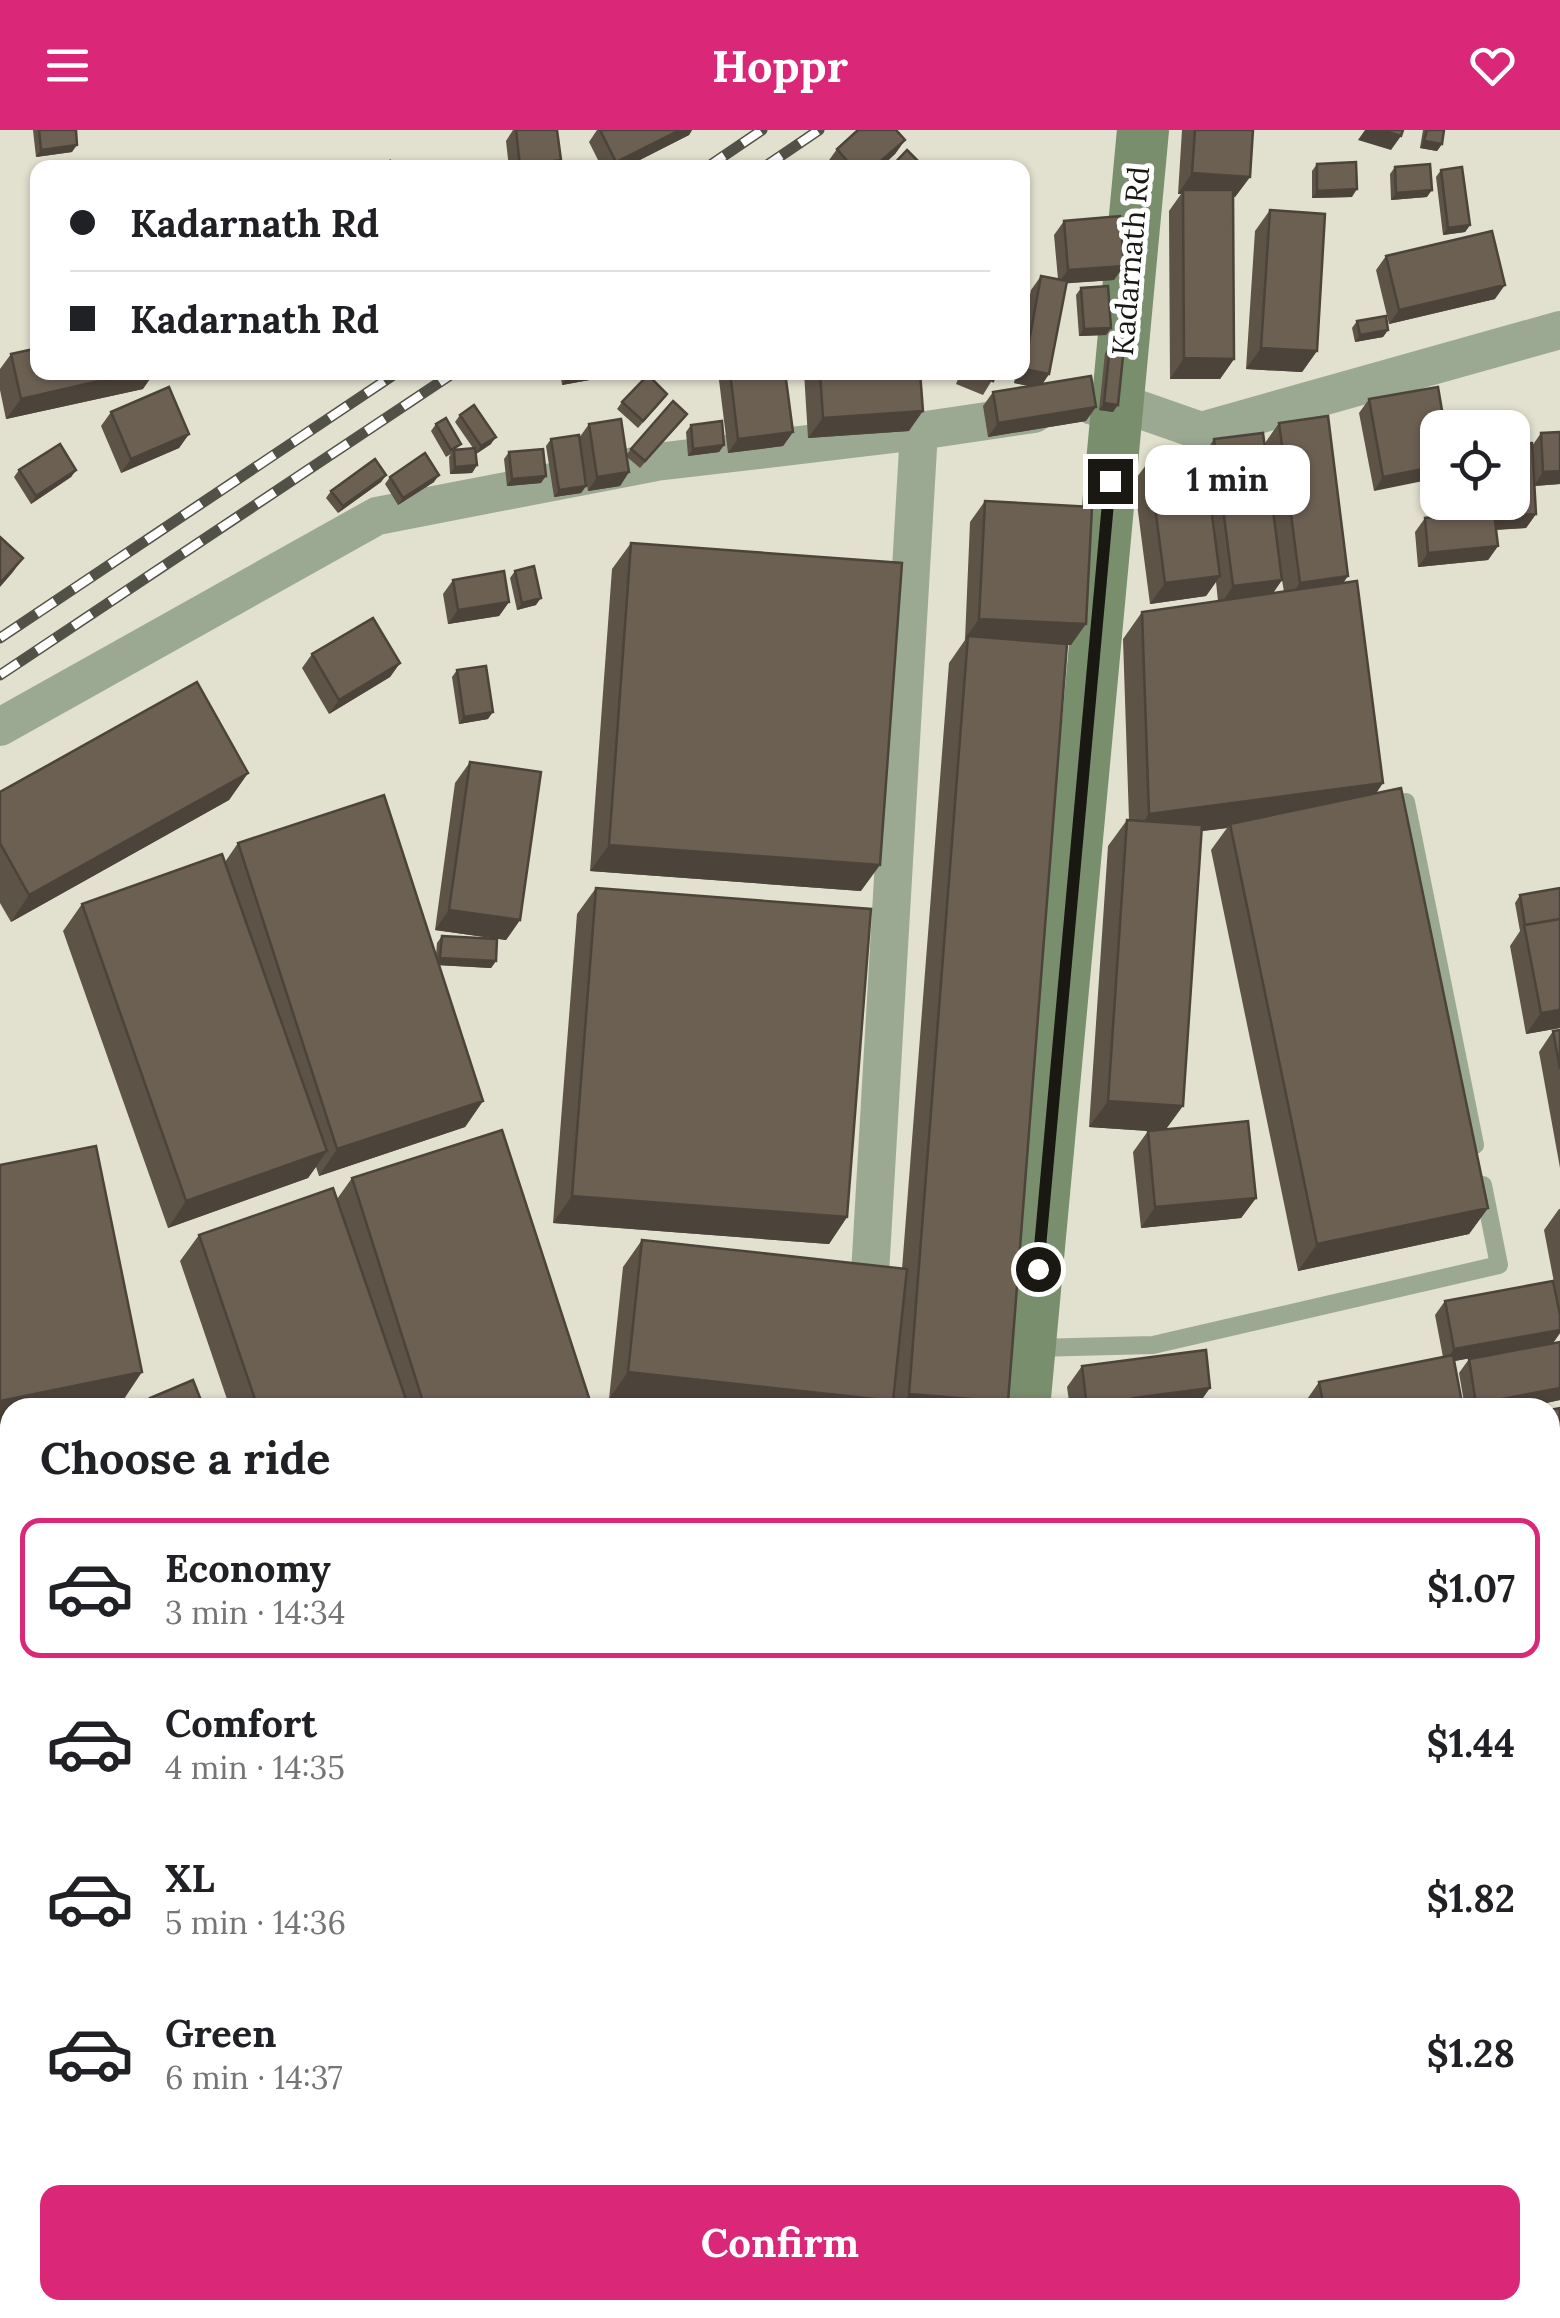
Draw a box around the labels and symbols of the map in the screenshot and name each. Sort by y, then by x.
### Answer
street label: Kadarnath Rd [1103,165,1157,357]
callout: 1 min [1145,446,1310,516]
route end [1088,459,1133,504]
route start [1016,1247,1061,1292]

